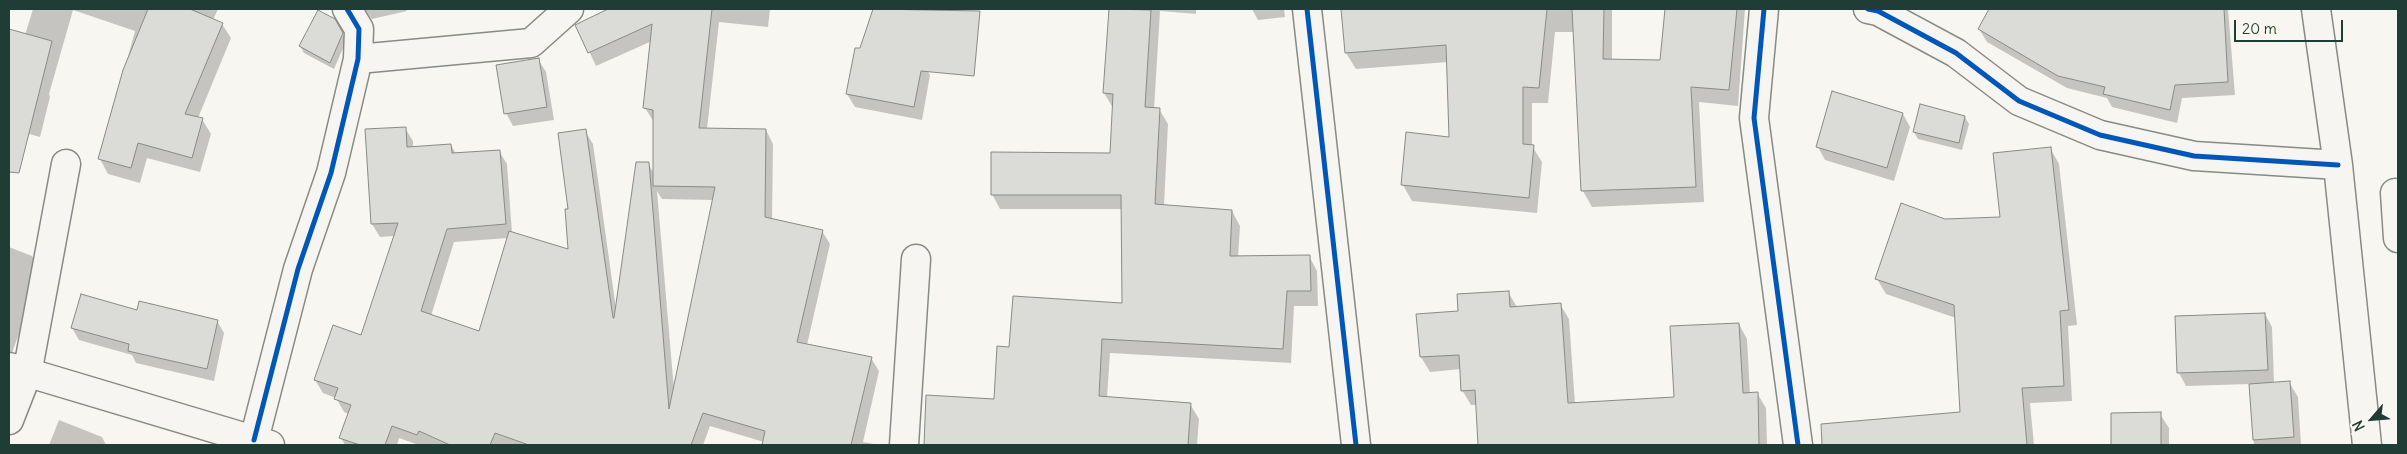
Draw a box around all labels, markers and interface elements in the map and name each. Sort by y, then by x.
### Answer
scale bar [2237,10,2346,42]
text: 20 m [2242,19,2277,38]
north arrow [2347,394,2397,444]
text: N [2348,417,2369,434]

